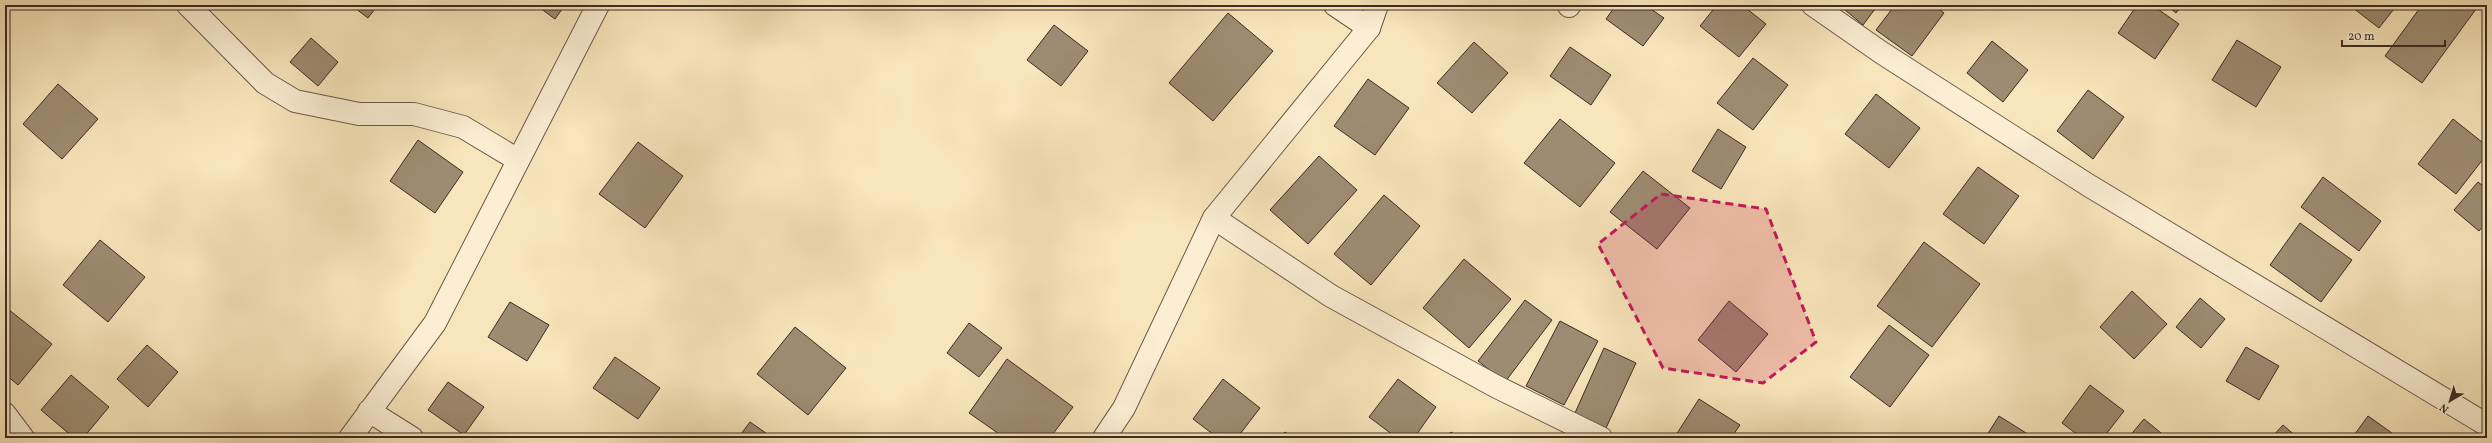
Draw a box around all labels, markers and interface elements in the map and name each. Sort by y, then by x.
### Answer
scale bar [2342,22,2445,48]
text: 20 m [2348,29,2375,45]
north arrow [2430,381,2470,421]
text: N [2437,399,2453,416]

